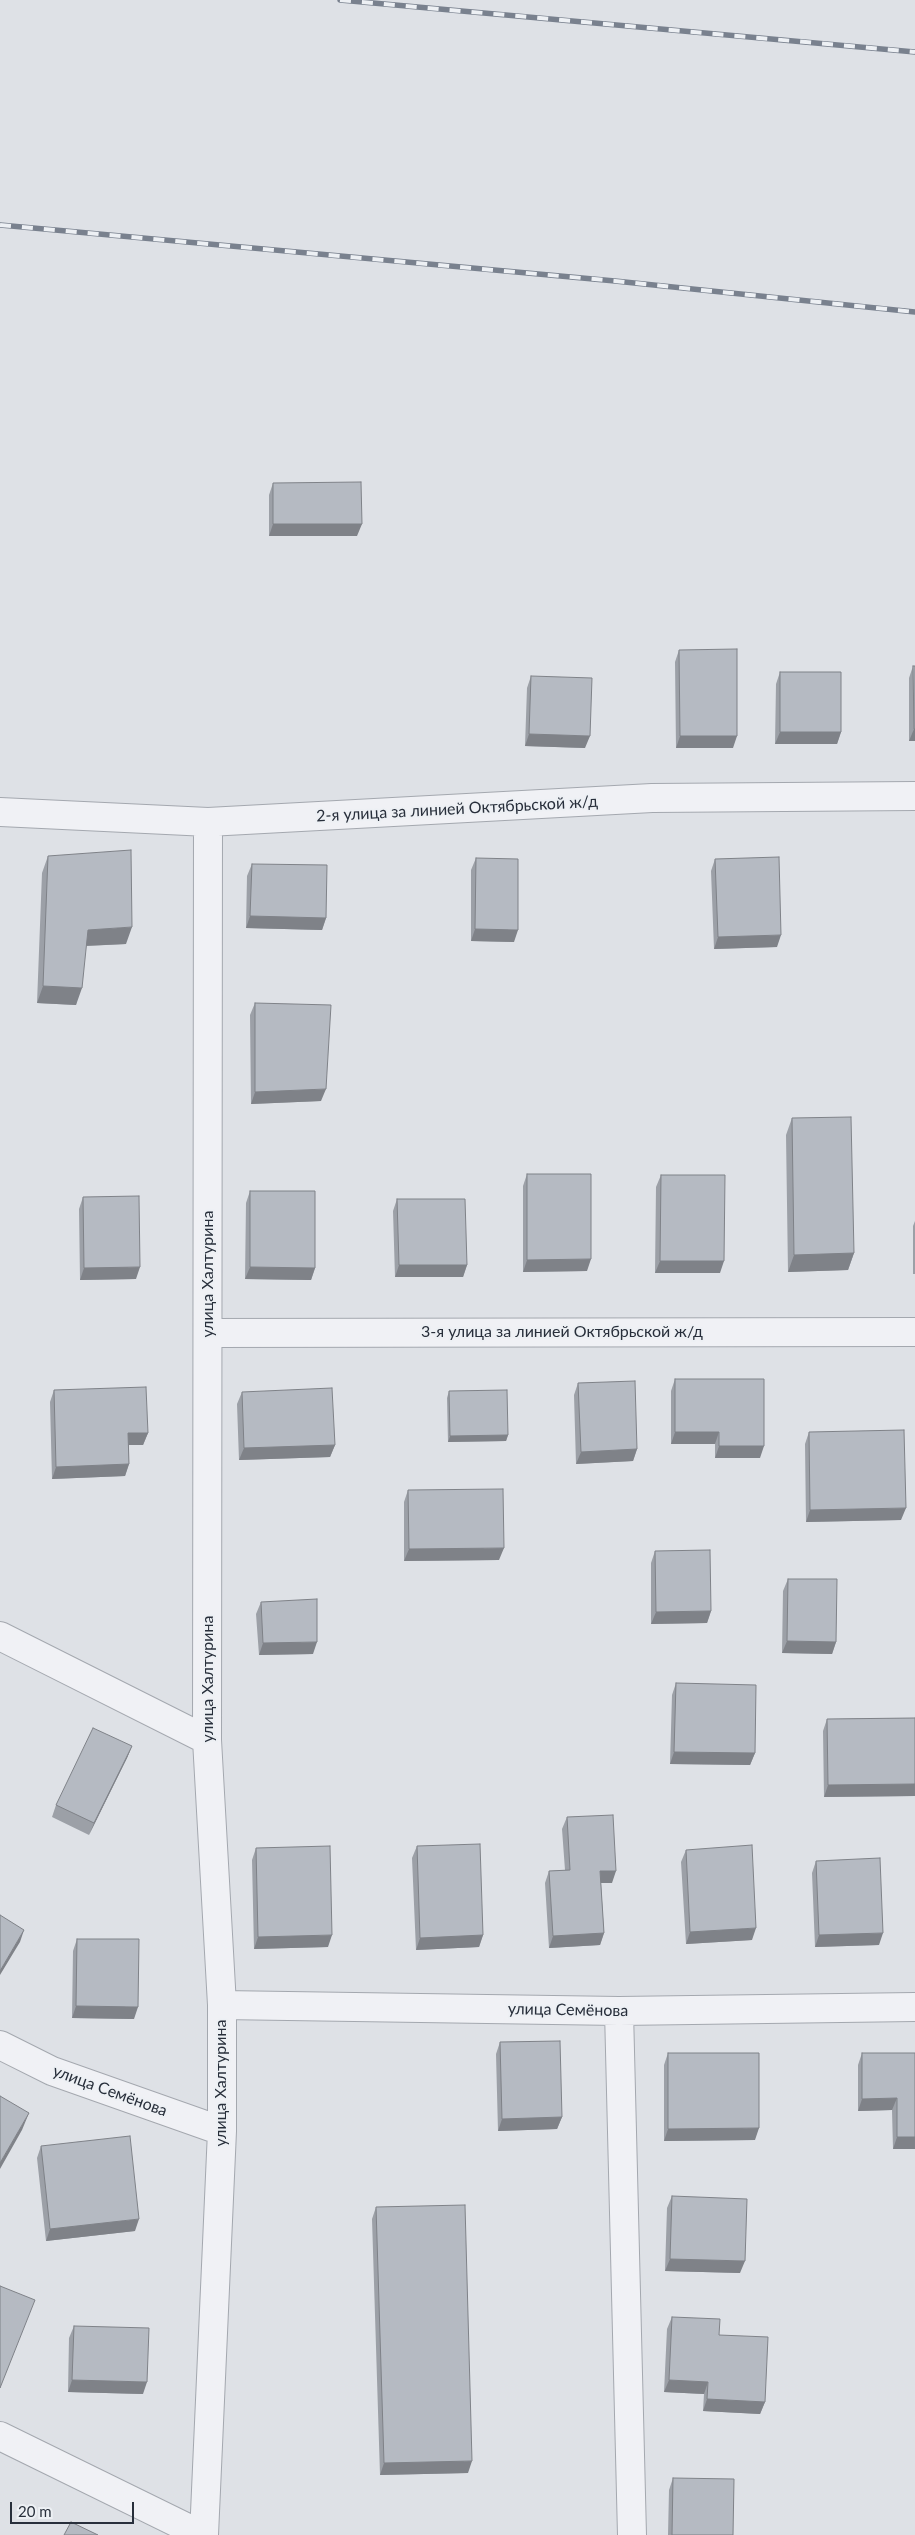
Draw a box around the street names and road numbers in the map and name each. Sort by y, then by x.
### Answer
street label: 2-я улица за линией Октябрьской ж/д [316,792,598,826]
street label: улица Халтурина [198,1211,218,1337]
street label: 3-я улица за линией Октябрьской ж/д [421,1322,703,1342]
street label: улица Халтурина [198,1616,218,1742]
street label: улица Семёнова [508,1999,628,2021]
street label: улица Халтурина [211,2020,231,2146]
street label: улица Семёнова [50,2061,170,2121]

